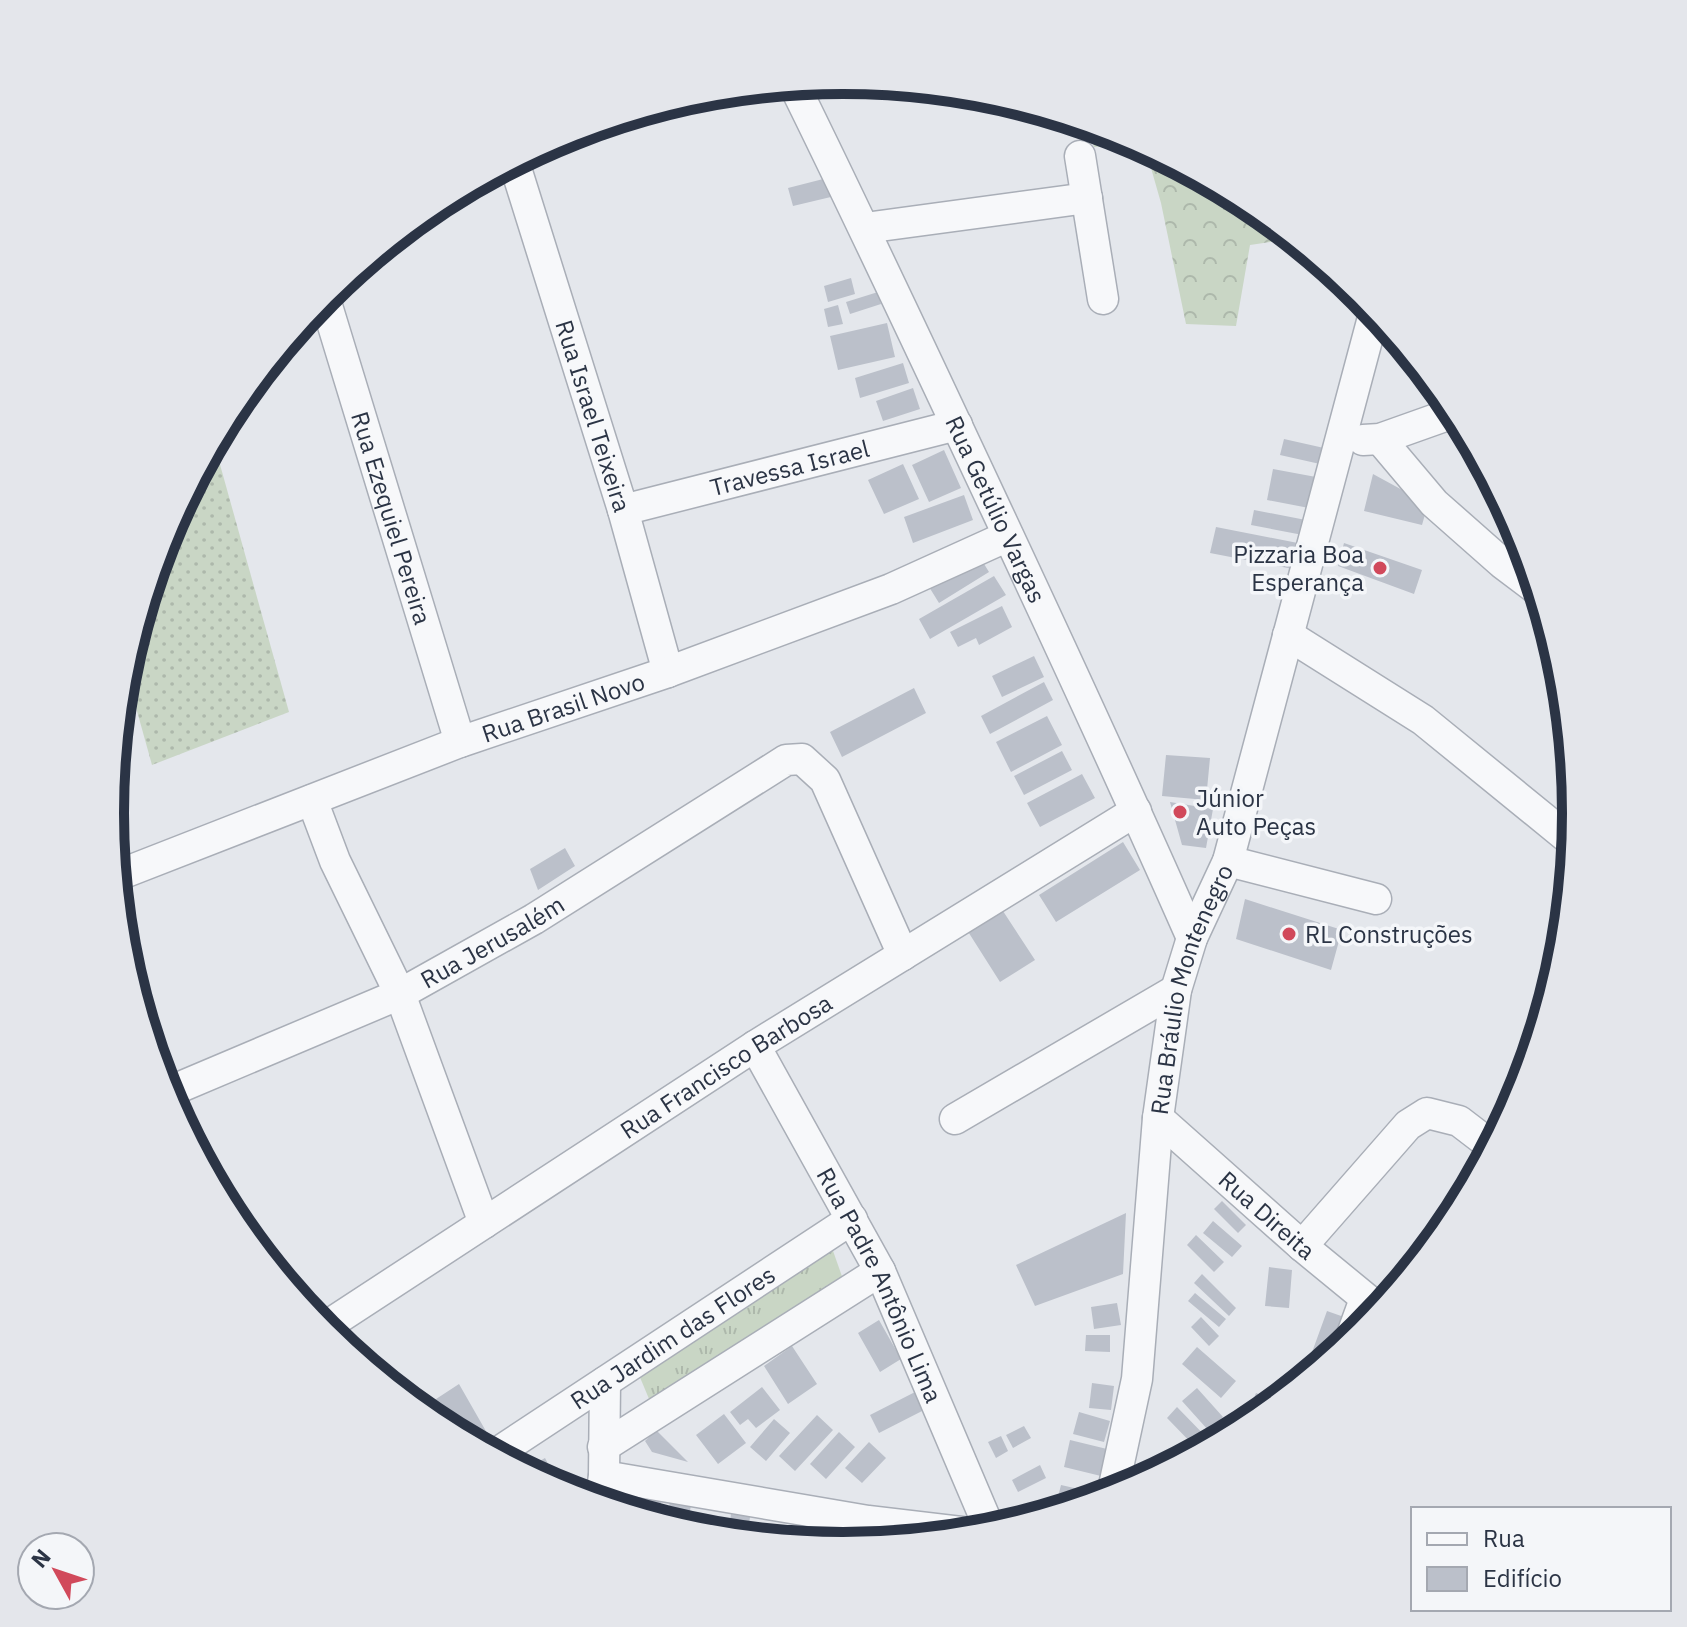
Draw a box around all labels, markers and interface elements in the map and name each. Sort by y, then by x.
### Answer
street label: Rua Israel Teixeira [548,316,639,516]
street label: Rua Ezequiel Pereira [344,407,439,629]
street label: Rua Getúlio Vargas [938,411,1054,608]
street label: Travessa Israel [707,432,873,503]
place label: Pizzaria Boa Esperança [1233,538,1364,598]
marker: Pizzaria Boa Esperança [1371,559,1389,577]
street label: Rua Brasil Novo [477,665,649,750]
place label: Júnior Auto Peças [1196,782,1316,842]
marker: Júnior Auto Peças [1171,803,1189,821]
street label: Rua Bráulio Montenegro [1143,859,1240,1117]
street label: Rua Jerusalém [415,888,570,995]
place label: RL Construções [1305,918,1473,950]
marker: RL Construções [1280,925,1298,943]
street label: Rua Francisco Barbosa [614,986,838,1146]
street label: Rua Padre Antônio Lima [810,1162,950,1408]
street label: Rua Direita [1212,1164,1322,1267]
street label: Rua Jardim das Flores [564,1258,781,1416]
legend [1411,1507,1671,1611]
text: Rua [1483,1522,1525,1554]
north arrow [16,1531,96,1611]
text: N [24,1542,57,1573]
text: Edifício [1483,1562,1562,1594]

